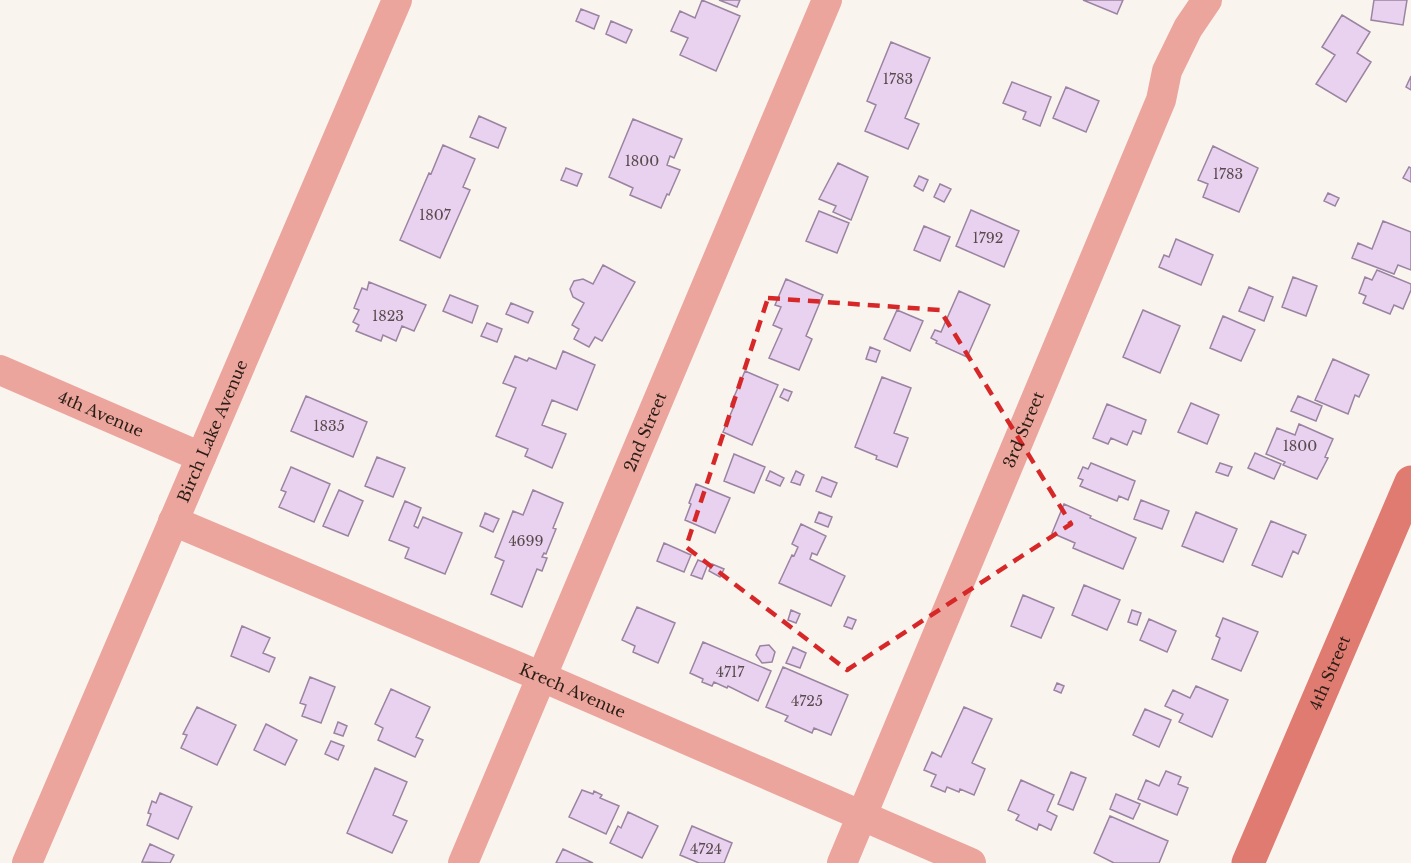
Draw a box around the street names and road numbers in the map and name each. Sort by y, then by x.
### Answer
street label: Birch Lake Avenue [173,357,252,505]
street label: 4th Avenue [55,386,147,441]
street label: 3rd Street [998,388,1048,471]
street label: 2nd Street [619,389,671,475]
street label: 4th Street [1305,632,1354,713]
street label: Krech Avenue [517,659,629,722]

